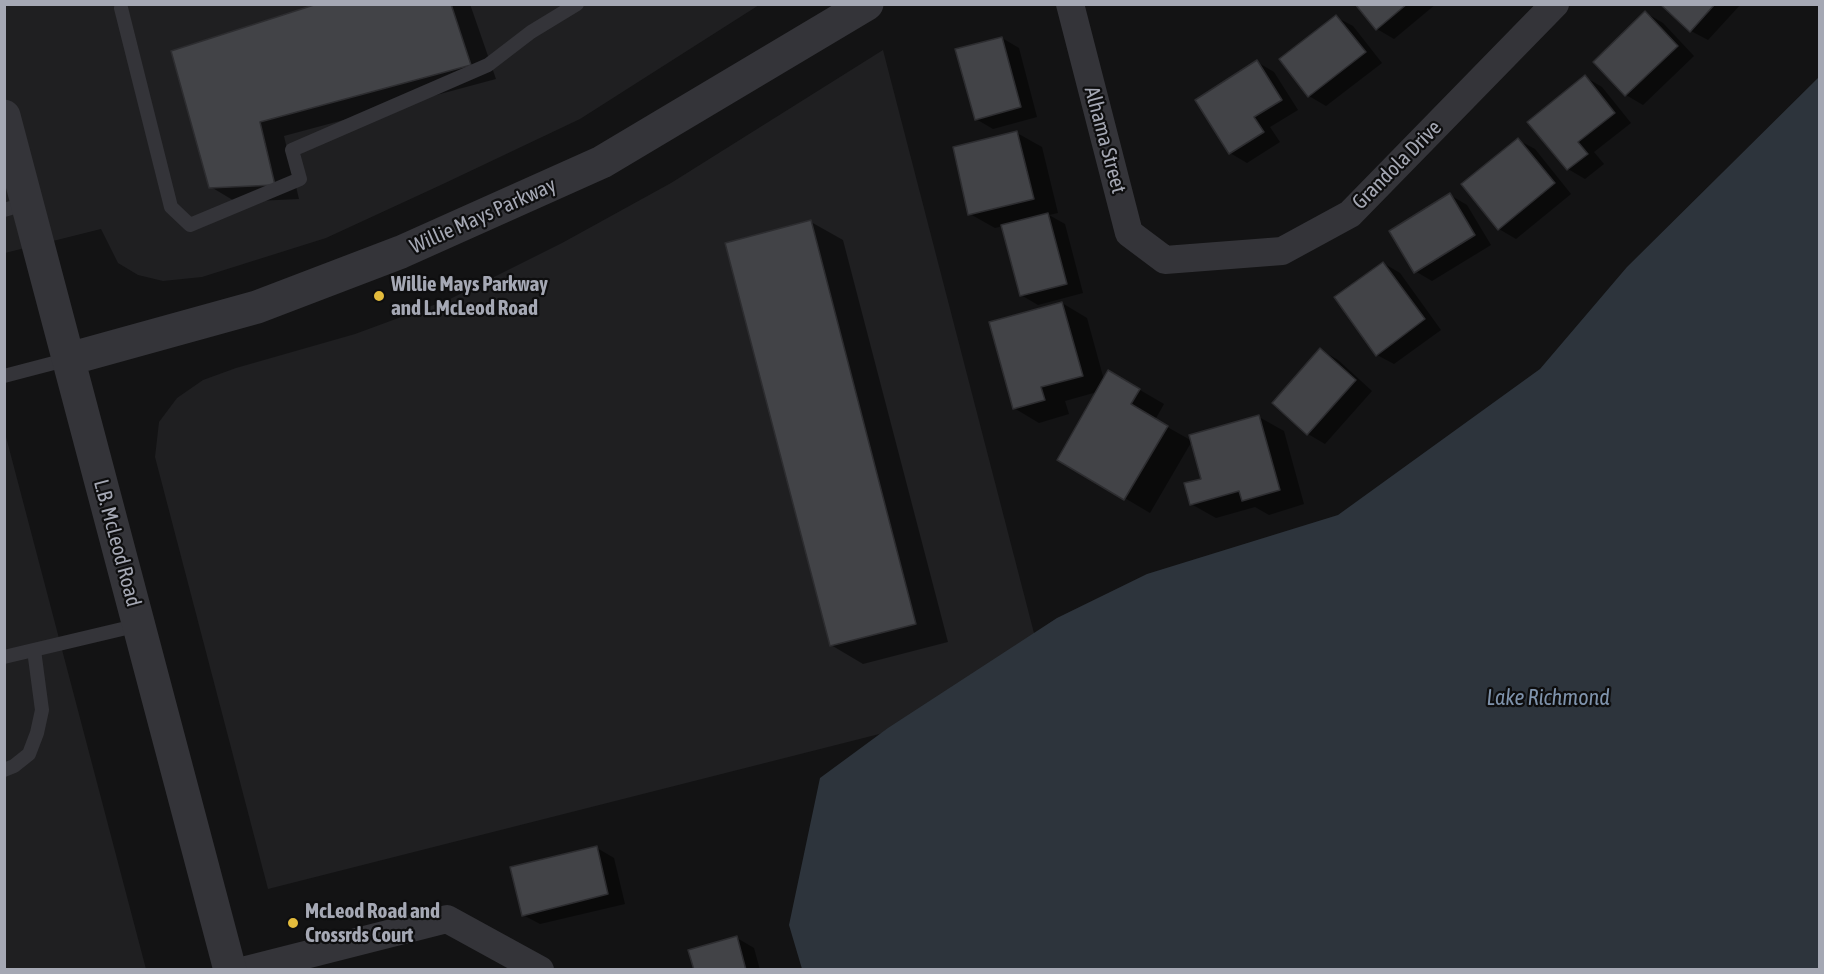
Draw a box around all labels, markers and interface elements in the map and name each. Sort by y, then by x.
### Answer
street label: Alhama Street [1079,84,1131,196]
street label: Grandola Drive [1347,115,1447,215]
street label: Willie Mays Parkway [406,173,560,259]
place label: Willie Mays Parkway and L.McLeod Road [391,271,548,321]
marker: Willie Mays Parkway and L.McLeod Road [372,289,386,303]
street label: L.B. McLeod Road [88,477,146,609]
water label: Lake Richmond [1486,685,1610,711]
place label: McLeod Road and Crossrds Court [305,898,440,948]
marker: McLeod Road and Crossrds Court [286,916,300,930]

